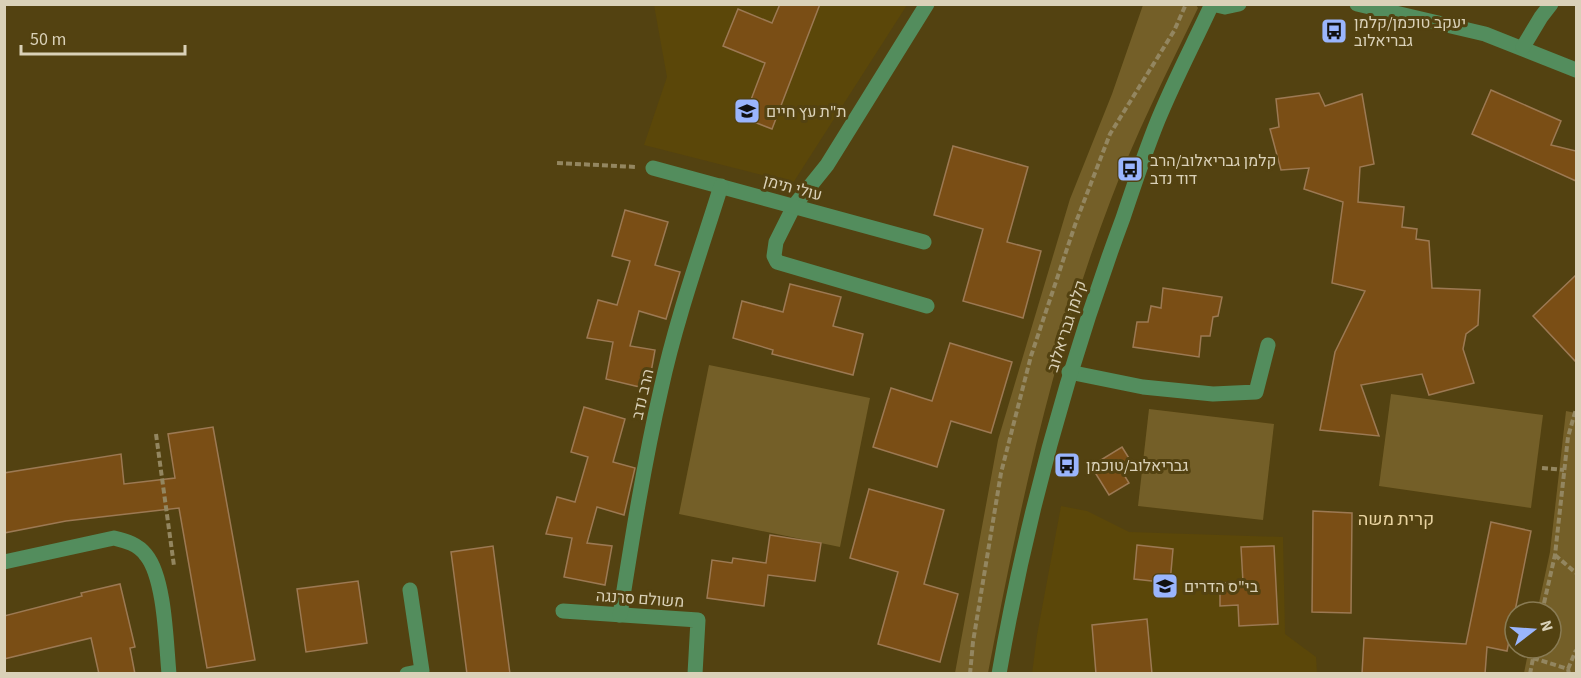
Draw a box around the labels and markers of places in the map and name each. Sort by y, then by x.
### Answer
place label: יעקב טוכמן/קלמן גבריאלוב [1354,12,1466,52]
bus stop icon: יעקב טוכמן/קלמן גבריאלוב [1319,16,1349,46]
school or university icon: ת"ת עץ חיים [732,96,762,126]
place label: ת"ת עץ חיים [766,101,847,123]
place label: קלמן גבריאלוב/הרב דוד נדב [1150,150,1276,190]
bus stop icon: קלמן גבריאלוב/הרב דוד נדב [1115,154,1145,184]
bus stop icon: גבריאלוב/טוכמן [1052,450,1082,480]
place label: גבריאלוב/טוכמן [1086,455,1188,477]
school or university icon: בי"ס הדרים [1150,571,1180,601]
place label: בי"ס הדרים [1184,576,1259,598]

